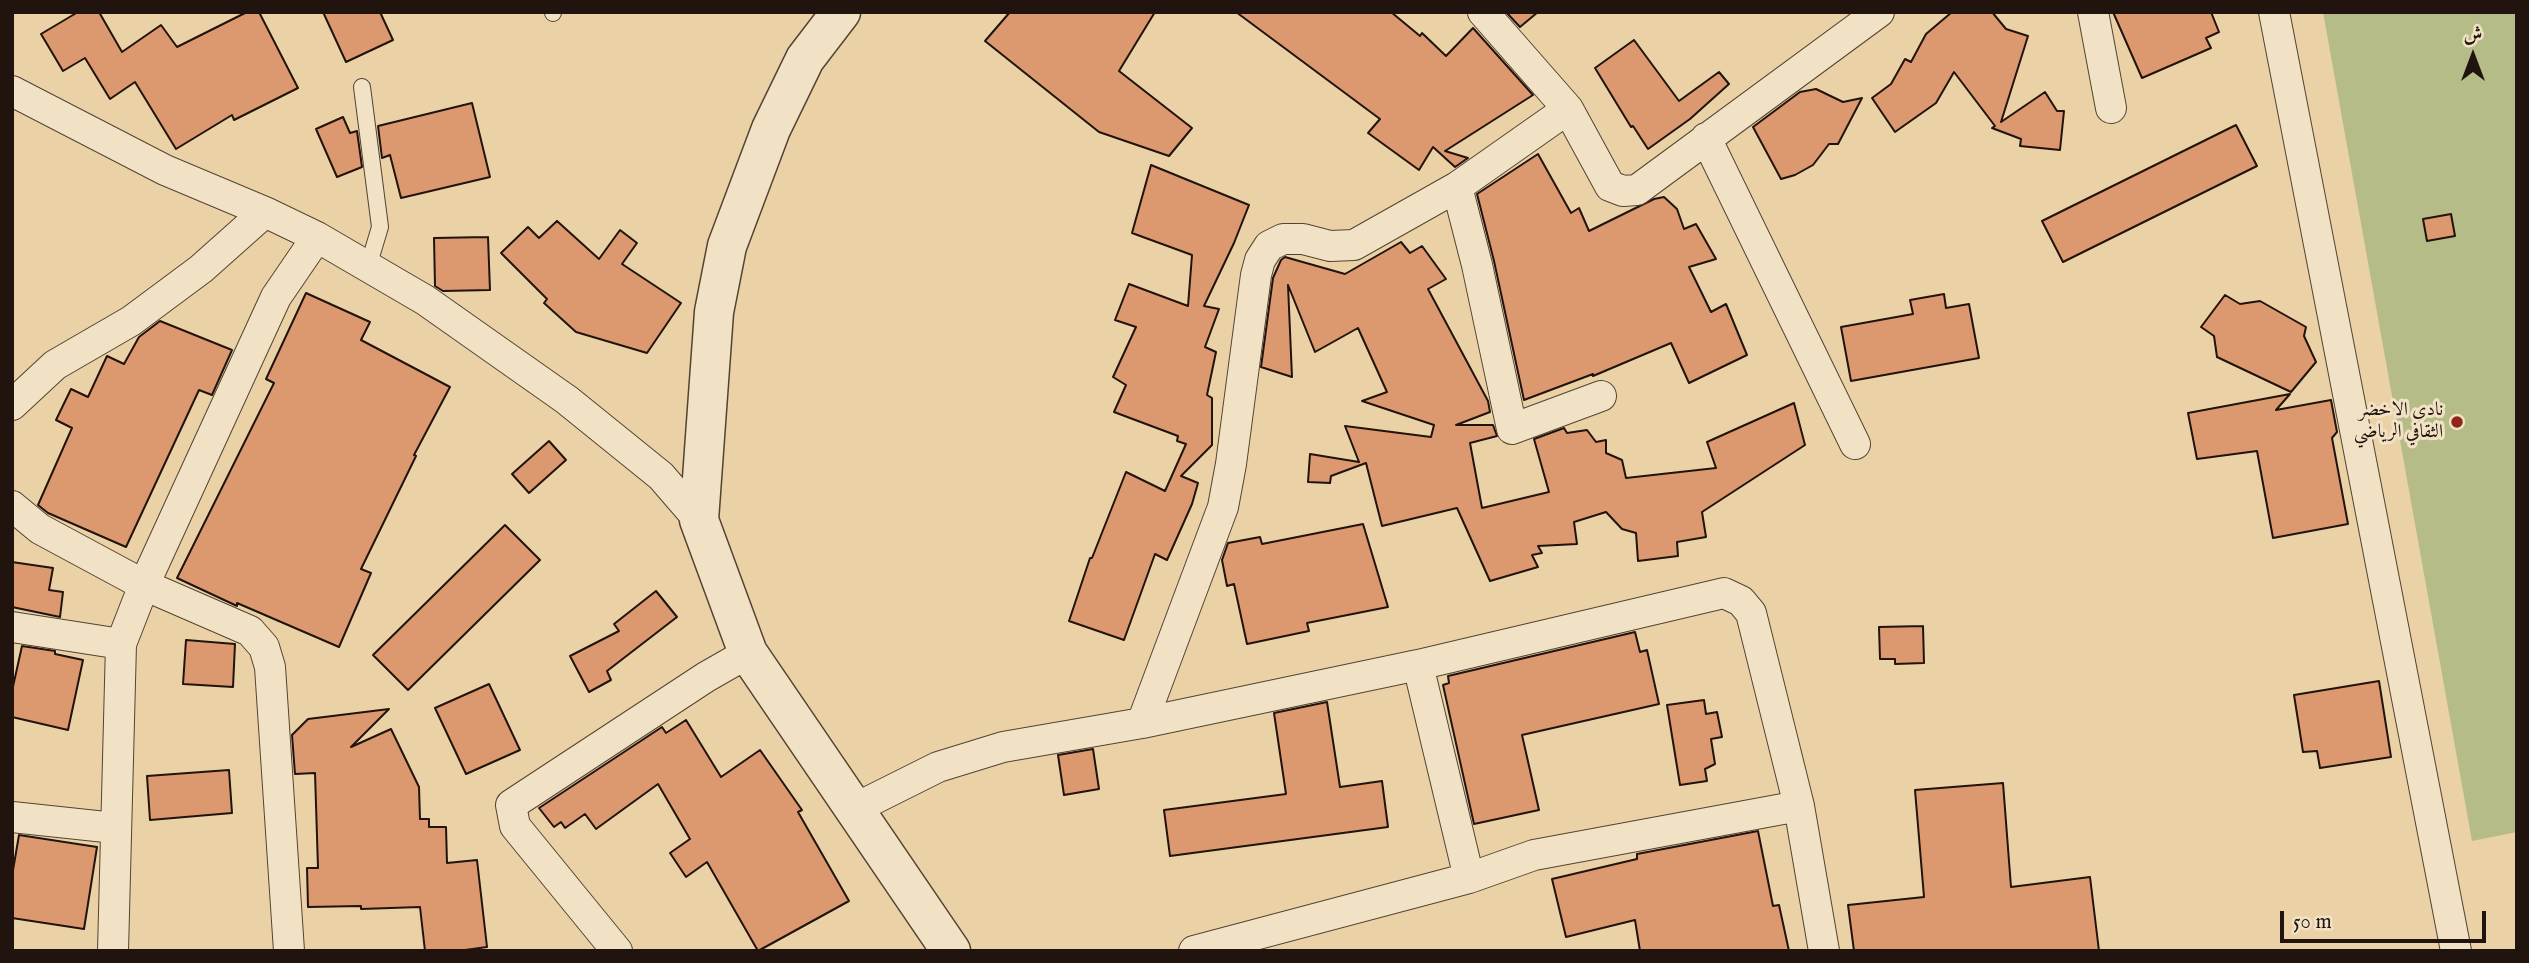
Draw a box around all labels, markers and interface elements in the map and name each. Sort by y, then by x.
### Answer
north arrow [2438,21,2508,91]
text: ش [2464,23,2482,47]
place label: نادي الاخضر الثقافي الرياضي [2354,400,2443,444]
marker: نادي الاخضر الثقافي الرياضي [2449,414,2465,430]
scale bar [2284,897,2490,941]
text: 50 m [2293,909,2332,936]

